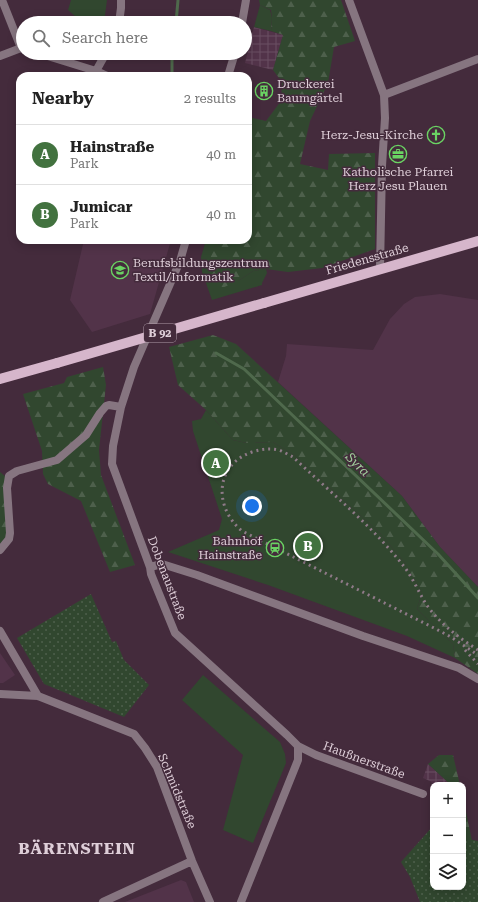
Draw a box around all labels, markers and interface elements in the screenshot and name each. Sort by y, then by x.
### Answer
search box [16,16,252,60]
icon: search [30,27,52,49]
text: Search here [62,29,148,47]
place label: Druckerei Baumgärtel [277,77,343,105]
building icon: Druckerei Baumgärtel [254,81,274,101]
text: Nearby [32,88,94,108]
text: 2 results [184,91,236,106]
church icon: Herz-Jesu-Kirche [426,125,446,145]
place label: Herz-Jesu-Kirche [321,128,423,142]
text: Hainstraße [70,138,154,156]
office icon: Katholische Pfarrei Herz Jesu Plauen [388,144,408,164]
text: A [40,147,50,162]
text: 40 m [206,147,236,162]
text: Park [70,156,99,171]
place label: Katholische Pfarrei Herz Jesu Plauen [343,165,454,193]
text: Jumicar [70,198,133,216]
text: B [40,207,50,222]
text: 40 m [206,207,236,222]
text: Park [70,216,99,231]
street label: Friedensstraße [324,240,411,278]
place label: Berufsbildungszentrum Textil/Informatik [133,256,269,284]
school or university icon: Berufsbildungszentrum Textil/Informatik [110,260,130,280]
road number: B 92 [144,324,176,342]
pin: A [203,448,229,478]
water label: Syra [342,449,373,479]
your location [242,496,262,516]
pin: B [295,531,321,561]
street label: Dobenaustraße [145,534,189,622]
place label: Bahnhof Hainstraße [198,534,262,562]
station icon: Bahnhof Hainstraße [265,538,285,558]
street label: Haußnerstraße [321,739,407,781]
street label: Schmidstraße [155,751,199,831]
map controls [430,782,466,890]
button: + [430,782,466,818]
button: − [430,818,466,854]
district label: BÄRENSTEIN [18,839,136,858]
button: layers [430,854,466,890]

